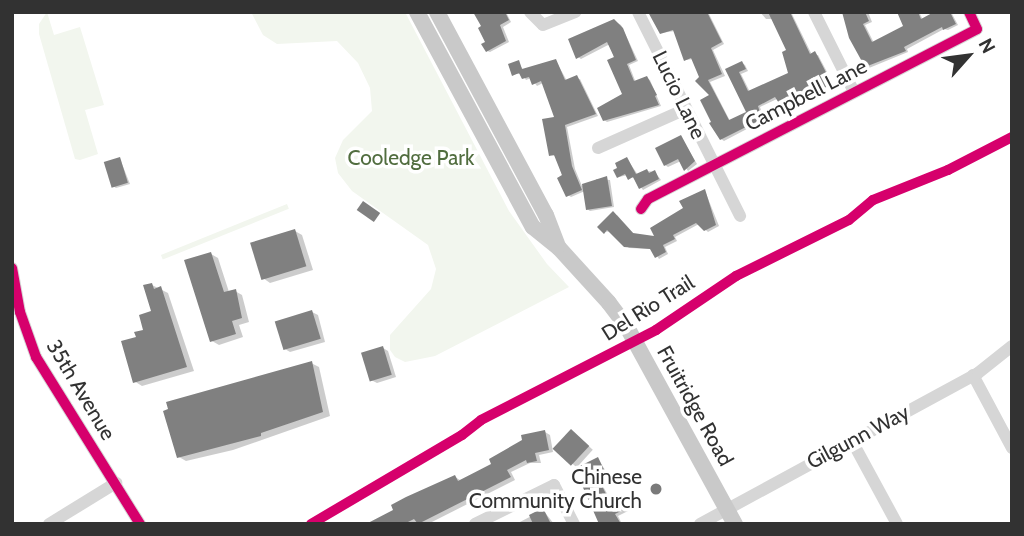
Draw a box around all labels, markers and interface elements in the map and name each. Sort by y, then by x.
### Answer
north arrow [933,21,1003,91]
text: N [974,35,1000,57]
street label: Lucio Lane [647,47,711,143]
street label: Campbell Lane [741,54,871,136]
park label: Cooledge Park [348,145,474,171]
street label: Del Rio Trail [597,270,699,346]
street label: 35th Avenue [41,335,121,445]
street label: Fruitridge Road [652,342,738,470]
street label: Gilgunn Way [802,400,914,474]
place label: Chinese Community Church [469,464,642,514]
marker: Chinese Community Church [648,481,664,497]

